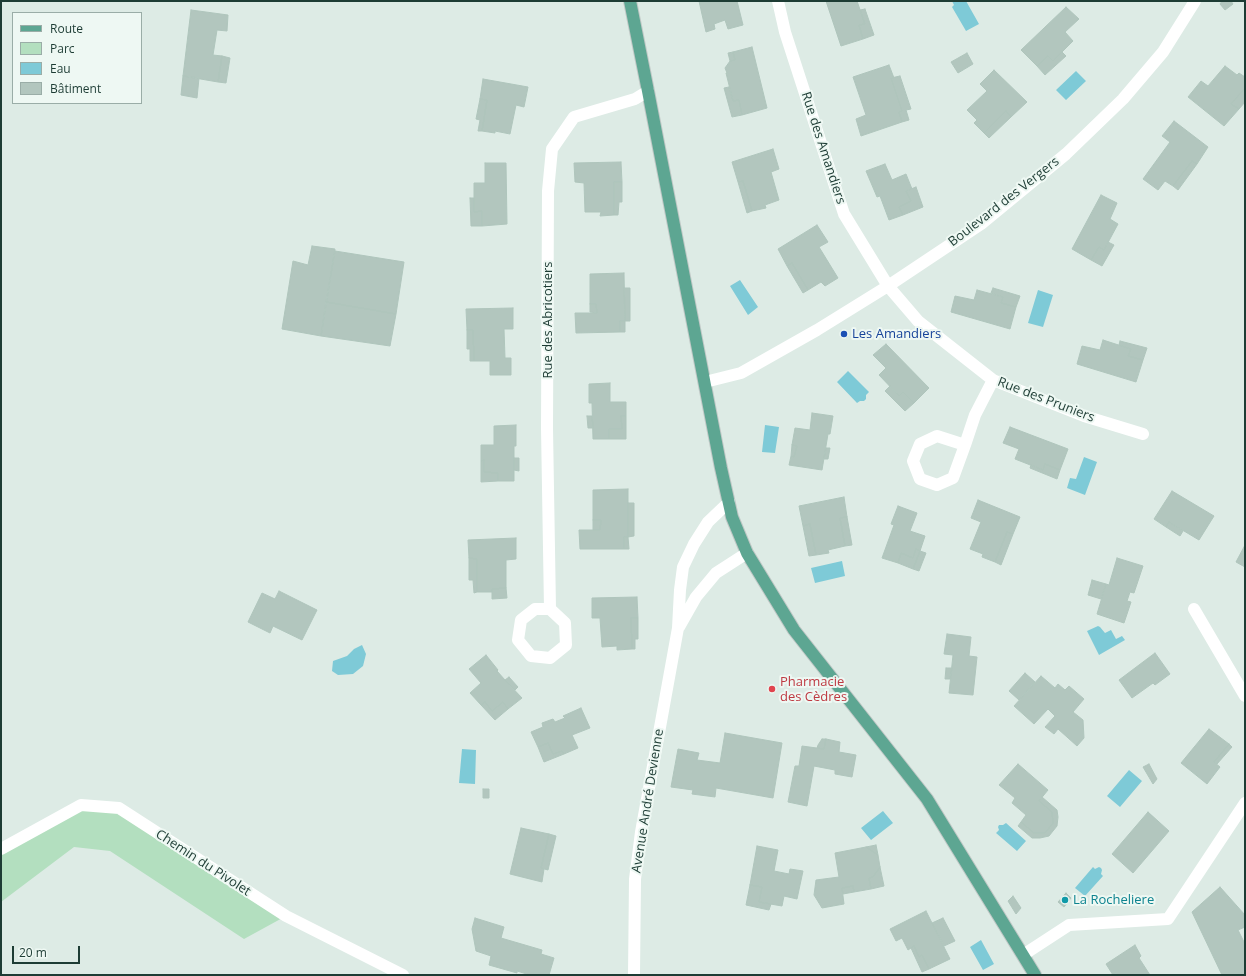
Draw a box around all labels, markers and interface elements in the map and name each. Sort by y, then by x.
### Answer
legend [12,12,142,104]
text: Route [50,20,83,37]
text: Parc [50,40,75,57]
text: Eau [50,60,71,77]
text: Bâtiment [50,80,101,97]
street label: Rue des Amandiers [798,90,848,206]
street label: Boulevard des Vergers [946,154,1062,250]
street label: Rue des Abricotiers [540,261,556,379]
place label: Les Amandiers [852,326,941,342]
marker: Les Amandiers [839,329,849,339]
street label: Rue des Pruniers [995,374,1097,426]
place label: Pharmacie des Cèdres [780,674,847,705]
marker: Pharmacie des Cèdres [767,684,777,694]
street label: Avenue André Devienne [629,728,667,874]
street label: Chemin du Pivolet [153,826,253,900]
place label: La Rocheliere [1073,892,1154,908]
marker: La Rocheliere [1060,895,1070,905]
scale bar [14,938,82,964]
text: 20 m [19,944,47,961]

